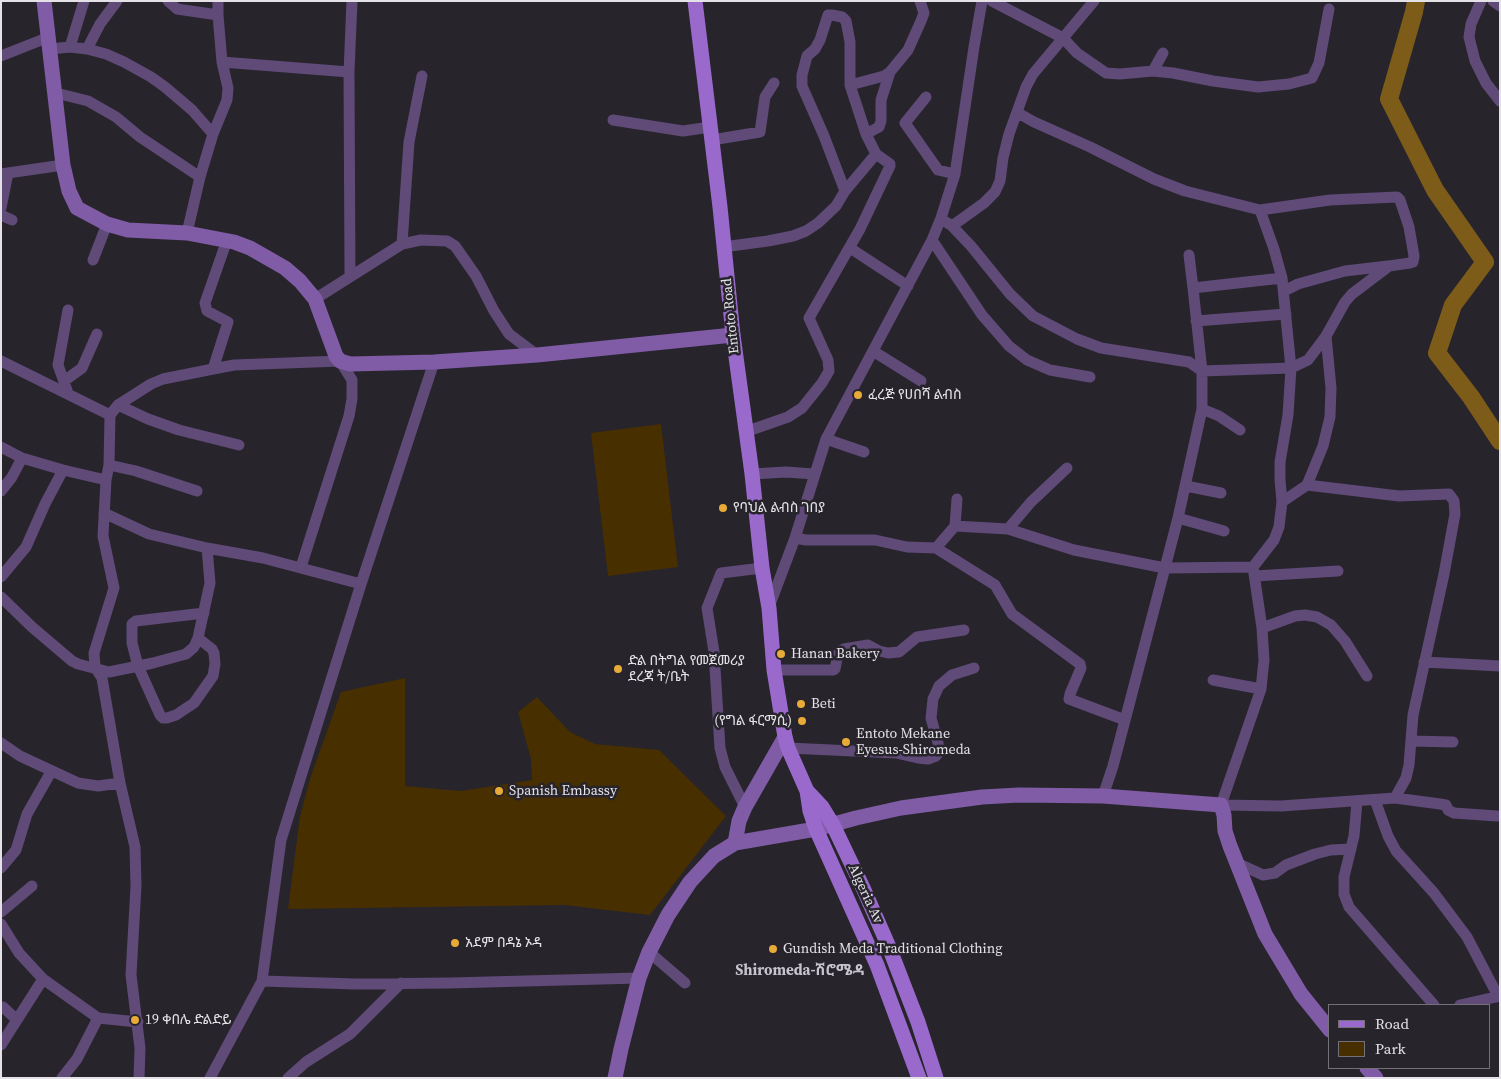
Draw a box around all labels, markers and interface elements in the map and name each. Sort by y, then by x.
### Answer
street label: Entoto Road [719,277,743,355]
place label: ፈረጅ የሀበሻ ልብስ [868,387,962,403]
marker: ፈረጅ የሀበሻ ልብስ [852,389,864,401]
place label: የባህል ልብስ ገበያ [733,500,825,516]
marker: የባህል ልብስ ገበያ [717,502,729,514]
place label: Hanan Bakery [791,646,880,662]
marker: Hanan Bakery [775,648,787,660]
place label: ድል በትግል የመጀመሪያ ደረጃ ት/ቤት [628,653,745,686]
marker: ድል በትግል የመጀመሪያ ደረጃ ት/ቤት [612,663,624,675]
place label: Beti [811,696,836,712]
marker: Beti [795,698,807,710]
place label: (የግል ፋርማሲ) [714,713,792,729]
marker: (የግል ፋርማሲ) [796,715,808,727]
place label: Entoto Mekane Eyesus-Shiromeda [856,726,971,759]
marker: Entoto Mekane Eyesus-Shiromeda [840,736,852,748]
place label: Spanish Embassy [509,783,617,799]
marker: Spanish Embassy [493,785,505,797]
street label: Algeria Av [844,862,886,926]
place label: አደም በዳኔ ኦዳ [465,935,542,951]
marker: አደም በዳኔ ኦዳ [449,937,461,949]
place label: Gundish Meda Traditional Clothing [783,941,1003,957]
marker: Gundish Meda Traditional Clothing [767,943,779,955]
district label: Shiromeda-ሽሮሜዳ [735,962,865,980]
legend [1328,1004,1491,1069]
place label: 19 ቀበሌ ድልድይ [145,1012,232,1028]
text: Road [1375,1013,1409,1034]
marker: 19 ቀበሌ ድልድይ [129,1014,141,1026]
text: Park [1375,1038,1406,1059]

